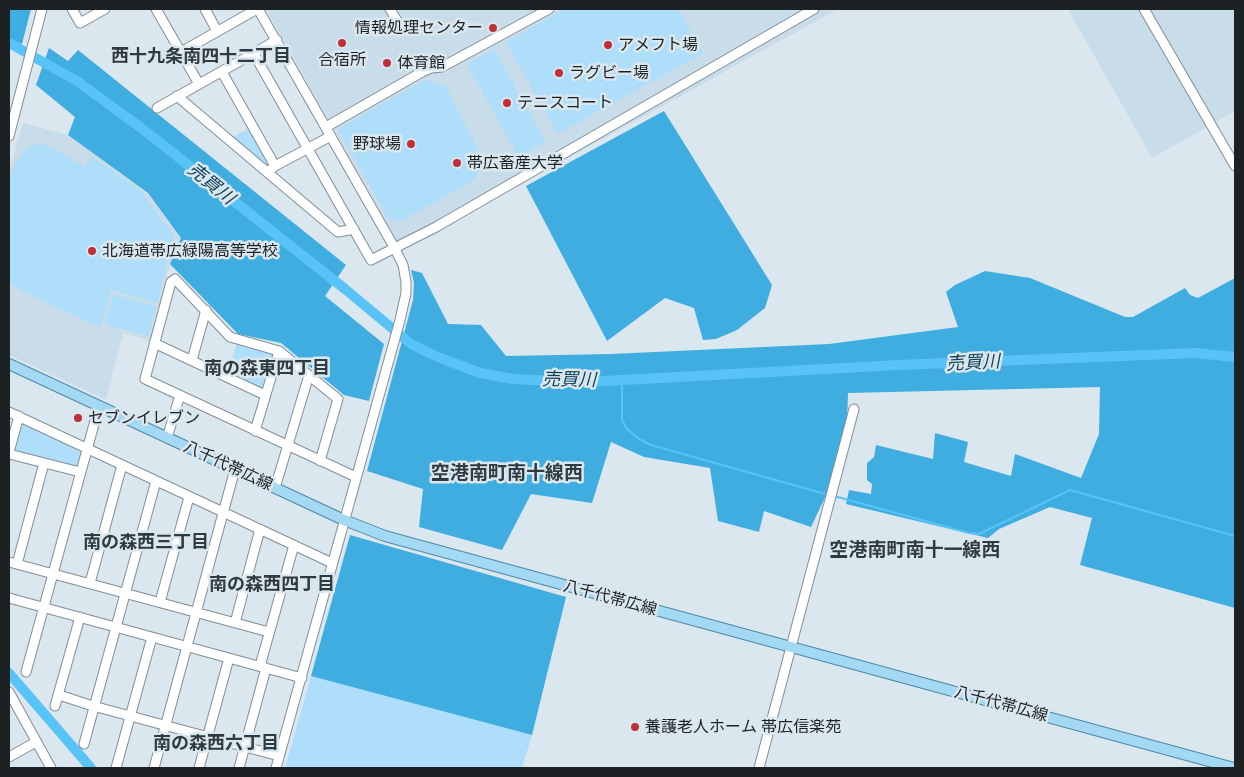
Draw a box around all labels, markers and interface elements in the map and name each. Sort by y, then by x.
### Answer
place label: 情報処理センター [355,18,483,38]
marker: 情報処理センター [487,22,499,34]
place label: アメフト場 [618,35,698,55]
marker: 合宿所 [336,37,348,49]
marker: アメフト場 [602,39,614,51]
district label: 西十九条南四十二丁目 [111,46,291,68]
place label: 合宿所 [318,50,366,70]
place label: 体育館 [397,53,445,73]
marker: 体育館 [381,57,393,69]
place label: ラグビー場 [569,63,649,83]
marker: ラグビー場 [553,67,565,79]
place label: テニスコート [517,93,613,113]
marker: テニスコート [501,97,513,109]
place label: 野球場 [353,134,401,154]
marker: 野球場 [405,138,417,150]
place label: 帯広畜産大学 [467,153,563,173]
marker: 帯広畜産大学 [451,157,463,169]
water label: 売買川 [183,159,239,209]
place label: 北海道帯広緑陽高等学校 [102,241,278,261]
marker: 北海道帯広緑陽高等学校 [86,245,98,257]
water label: 売買川 [945,351,1001,375]
district label: 南の森東四丁目 [204,358,330,380]
water label: 売買川 [542,369,596,391]
place label: セブンイレブン [88,408,200,428]
marker: セブンイレブン [72,412,84,424]
street label: 八千代帯広線 [180,437,276,495]
district label: 空港南町南十線西 [431,462,583,484]
district label: 南の森西三丁目 [83,532,209,554]
district label: 空港南町南十一線西 [830,539,1000,561]
district label: 南の森西四丁目 [209,574,335,596]
street label: 八千代帯広線 [561,576,659,620]
street label: 八千代帯広線 [952,682,1050,726]
place label: 養護老人ホーム 帯広信楽苑 [645,717,841,737]
marker: 養護老人ホーム 帯広信楽苑 [629,721,641,733]
district label: 南の森西六丁目 [153,733,279,755]

